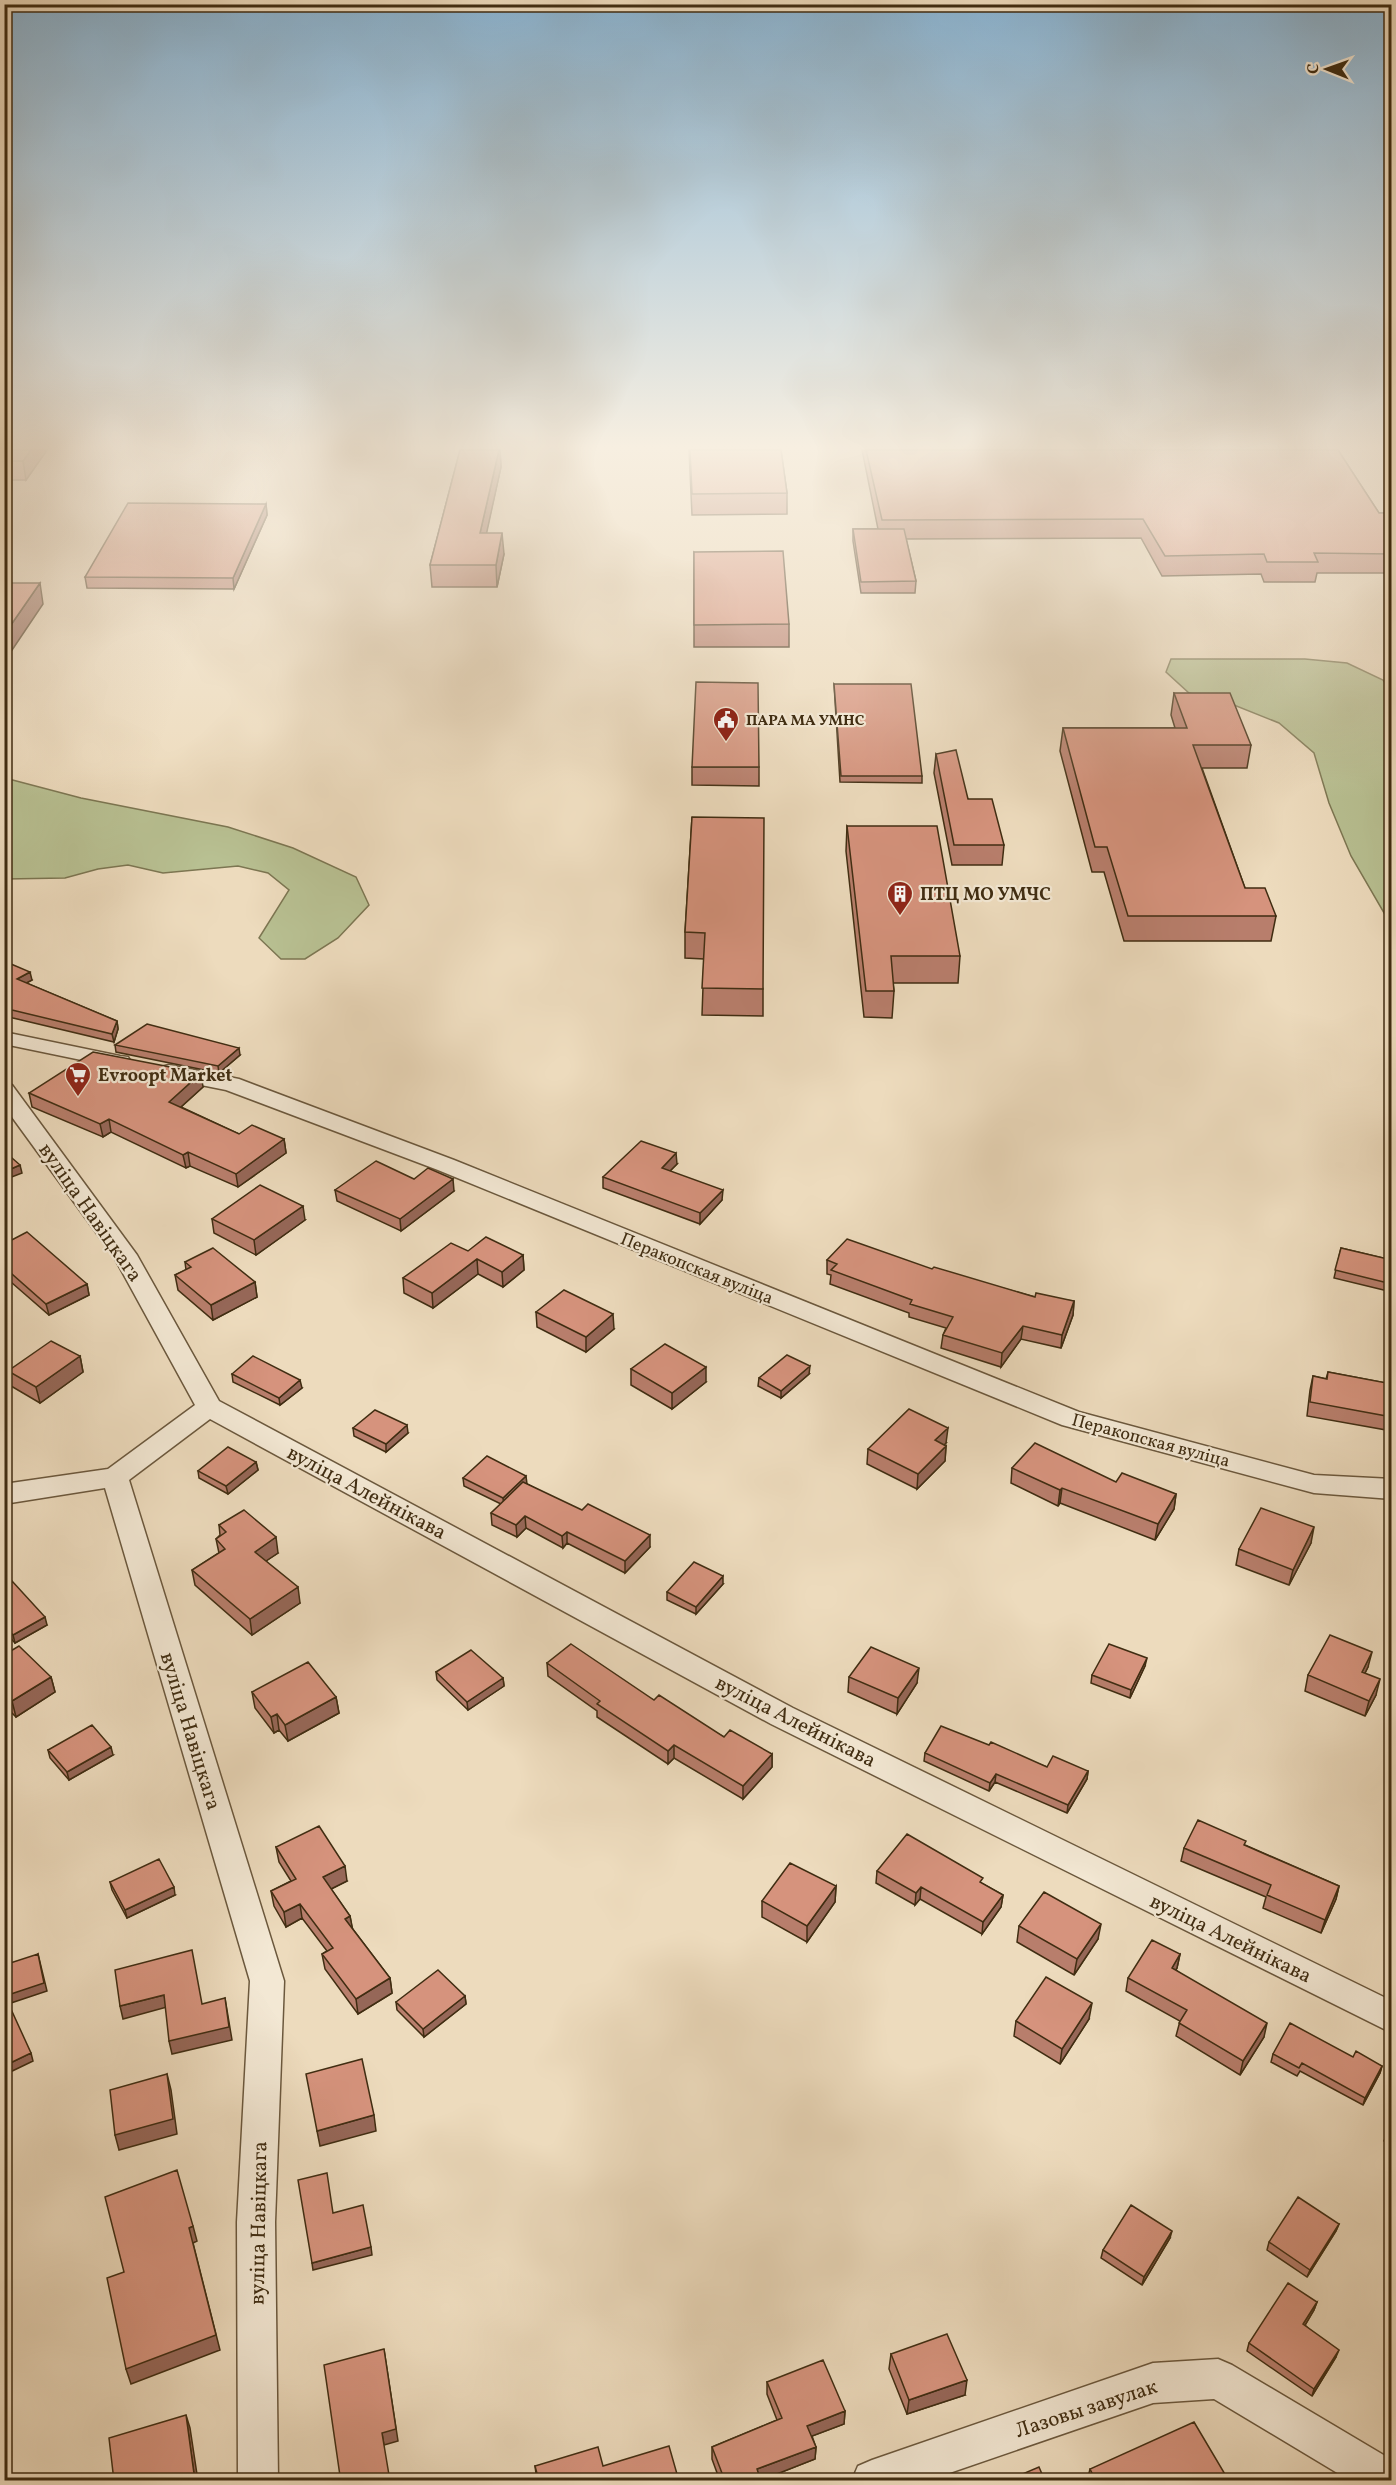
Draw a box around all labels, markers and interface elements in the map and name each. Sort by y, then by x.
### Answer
north arrow [1297,39,1357,99]
text: С [1303,63,1325,74]
public building icon: ПАРА МА УМНС [711,705,741,743]
place label: ПАРА МА УМНС [746,711,865,732]
building icon: ПТЦ МО УМЧС [885,879,915,917]
place label: ПТЦ МО УМЧС [920,883,1051,908]
supermarket icon: Evroopt Market [63,1060,93,1098]
place label: Evroopt Market [98,1064,233,1089]
street label: вуліца Навіцкага [31,1138,149,1288]
street label: Перакопская вуліца [616,1227,777,1312]
street label: Перакопская вуліца [1069,1408,1233,1475]
street label: вуліца Алейнікава [281,1439,451,1548]
street label: вуліца Навіцкага [152,1649,227,1814]
street label: вуліца Алейнікава [710,1669,881,1775]
street label: вуліца Алейнікава [1144,1888,1316,1991]
street label: вуліца Навіцкага [244,2141,275,2305]
street label: Лазовы завулак [1012,2373,1161,2446]

